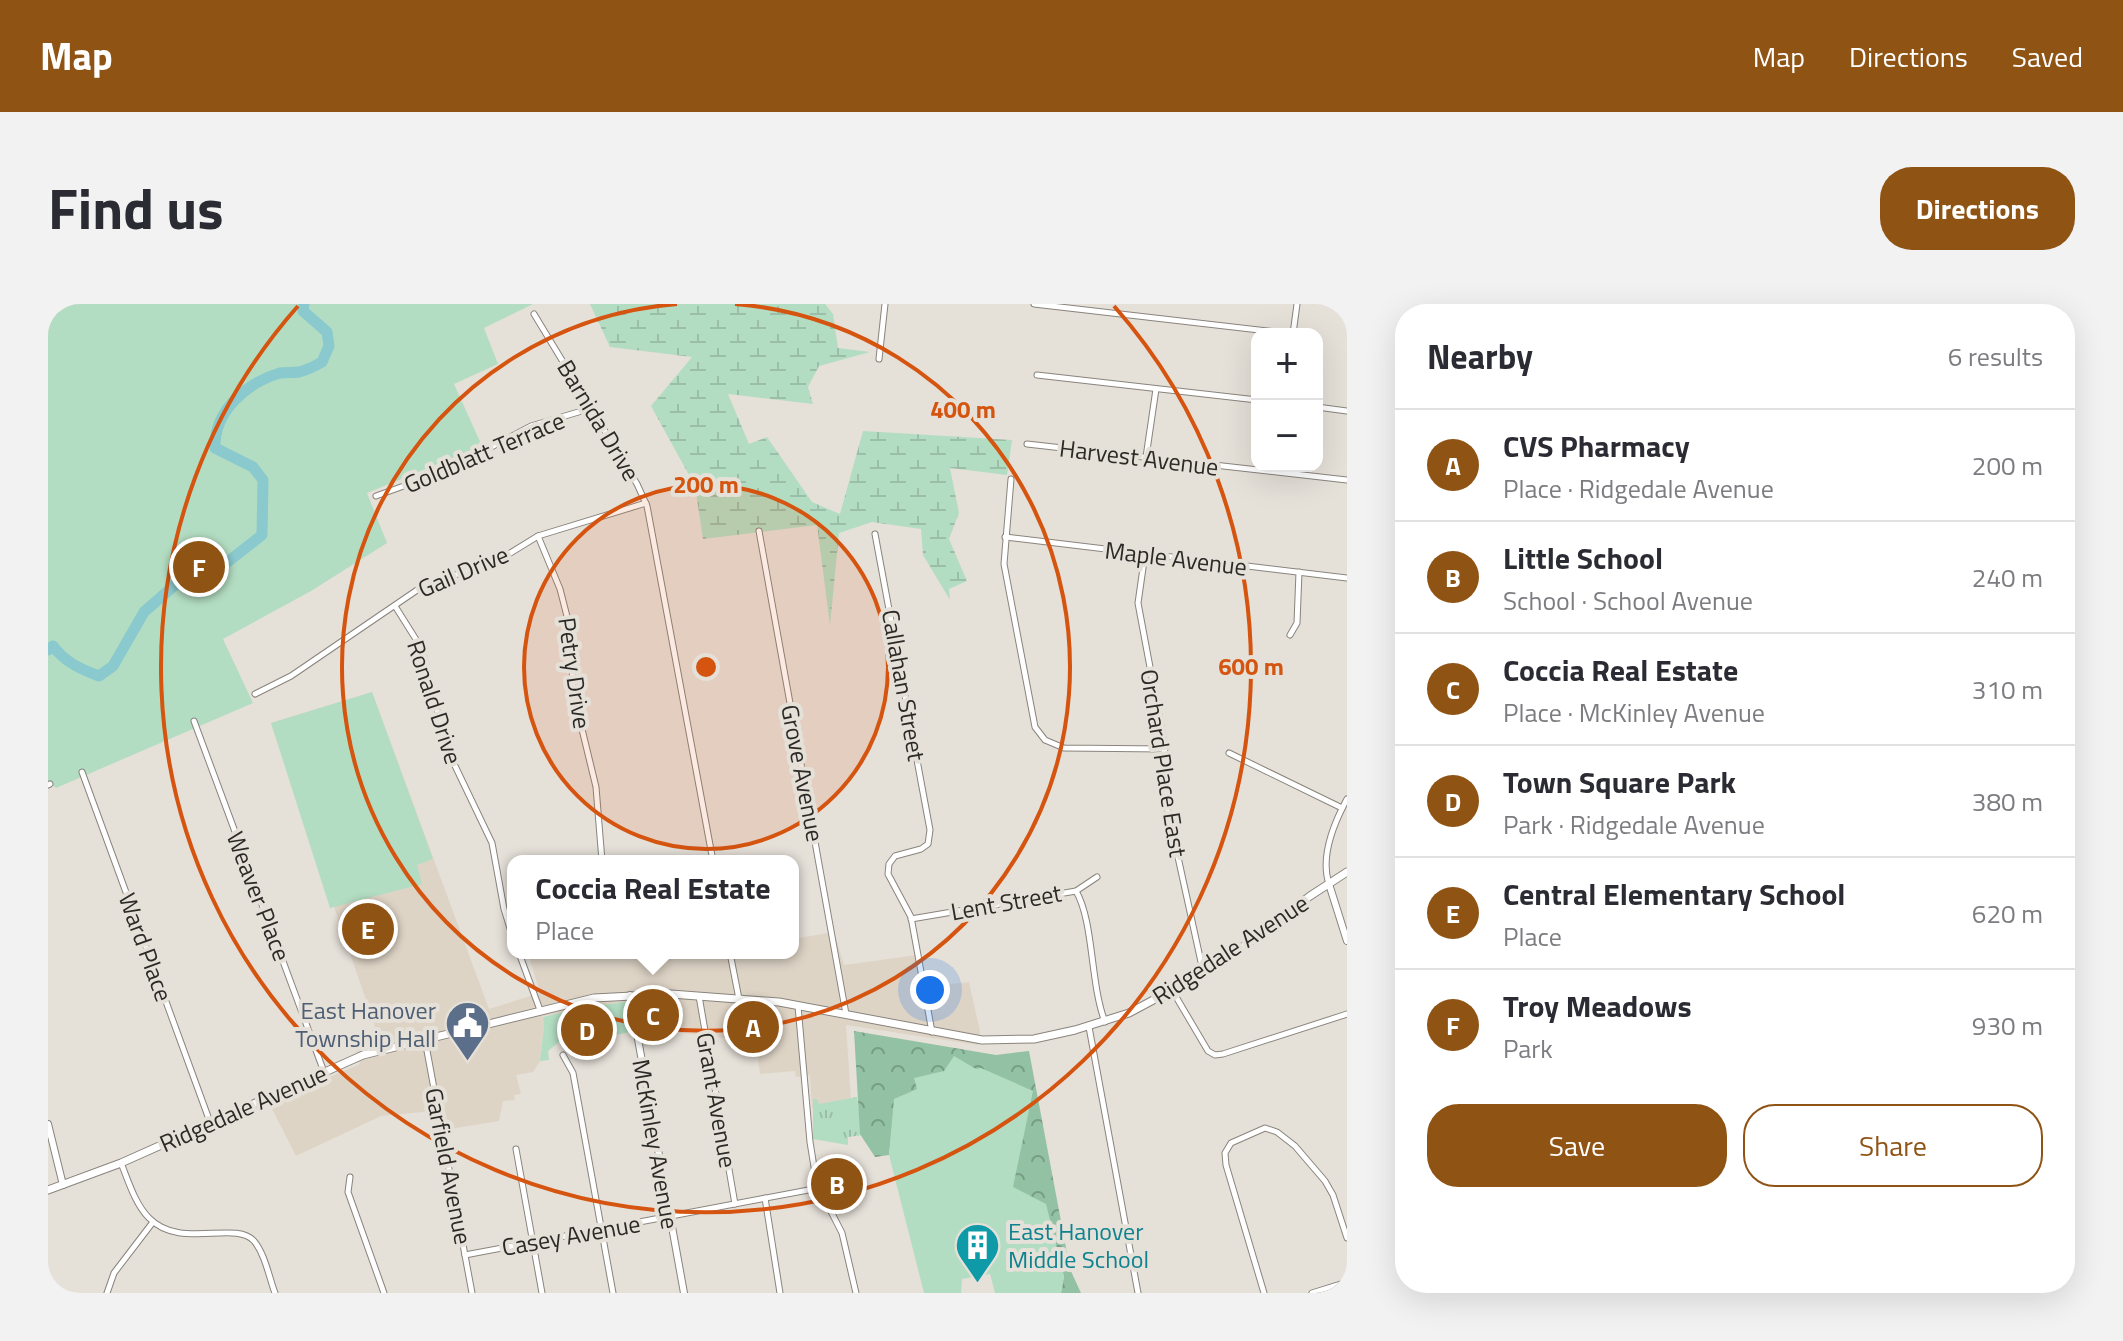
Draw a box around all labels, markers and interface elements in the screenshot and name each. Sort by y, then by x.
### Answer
text: Map [40,27,113,85]
text: Map [1753,35,1805,78]
text: Directions [1849,35,1968,78]
text: Saved [2012,35,2083,78]
text: Find us [48,166,224,251]
button: Directions [1880,167,2075,250]
map controls [1251,328,1323,472]
button: + [1251,328,1323,400]
text: Nearby [1427,330,1533,382]
text: 6 results [1948,337,2043,376]
street label: Barnida Drive [549,353,649,487]
text: 400 m [930,391,996,427]
button: − [1251,400,1323,472]
street label: Goldblatt Terrace [398,402,570,502]
text: CVS Pharmacy [1503,423,1690,469]
street label: Harvest Avenue [1057,429,1221,485]
text: A [1445,446,1461,485]
text: 200 m [1972,446,2043,485]
text: 200 m [673,466,739,502]
text: Place · Ridgedale Avenue [1503,469,1774,508]
street label: Maple Avenue [1103,531,1249,585]
text: Little School [1503,535,1663,581]
street label: Gail Drive [412,536,514,606]
pin: F [173,537,225,597]
text: B [1445,558,1461,597]
text: 240 m [1972,558,2043,597]
text: School · School Avenue [1503,581,1753,620]
street label: Callahan Street [873,606,935,764]
street label: Petry Drive [549,615,601,731]
street label: Ronald Drive [398,635,472,769]
text: Coccia Real Estate [1503,647,1738,693]
text: 600 m [1218,648,1284,684]
centre of rings [692,653,720,681]
street label: Orchard Place East [1131,667,1197,860]
text: C [1446,670,1460,709]
text: 310 m [1972,670,2043,709]
text: Place · McKinley Avenue [1503,693,1765,732]
street label: Grove Avenue [772,701,834,845]
text: Town Square Park [1503,759,1736,805]
text: D [1445,782,1461,821]
text: 380 m [1972,782,2043,821]
text: Park · Ridgedale Avenue [1503,805,1765,844]
street label: Weaver Place [218,826,300,966]
popup [507,855,799,959]
text: Coccia Real Estate [535,865,771,911]
text: Central Elementary School [1503,871,1845,917]
street label: Lent Street [948,874,1065,929]
street label: Ridgedale Avenue [1145,885,1315,1013]
street label: Ward Place [110,888,182,1006]
text: E [1446,894,1460,933]
text: 620 m [1972,894,2043,933]
pin: E [342,899,394,959]
text: Place [535,911,594,950]
text: Place [1503,917,1562,956]
your location [910,970,950,1010]
text: Troy Meadows [1503,983,1692,1029]
pin: C [627,985,679,1045]
place label: East Hanover Township Hall [295,992,436,1056]
pin: A [727,997,779,1057]
public building icon: East Hanover Township Hall [443,1000,491,1063]
pin: D [561,1000,613,1060]
text: F [1446,1006,1460,1045]
text: 930 m [1972,1006,2043,1045]
text: Park [1503,1029,1553,1068]
street label: Grant Avenue [687,1030,747,1170]
street label: Ridgedale Avenue [153,1055,333,1161]
street label: McKinley Avenue [623,1056,689,1232]
street label: Garfield Avenue [416,1085,482,1247]
button: Save [1427,1104,1727,1187]
button: Share [1743,1104,2043,1187]
pin: B [811,1154,863,1214]
street label: Casey Avenue [499,1205,643,1265]
place label: East Hanover Middle School [1008,1213,1149,1277]
building icon: East Hanover Middle School [953,1221,1001,1284]

